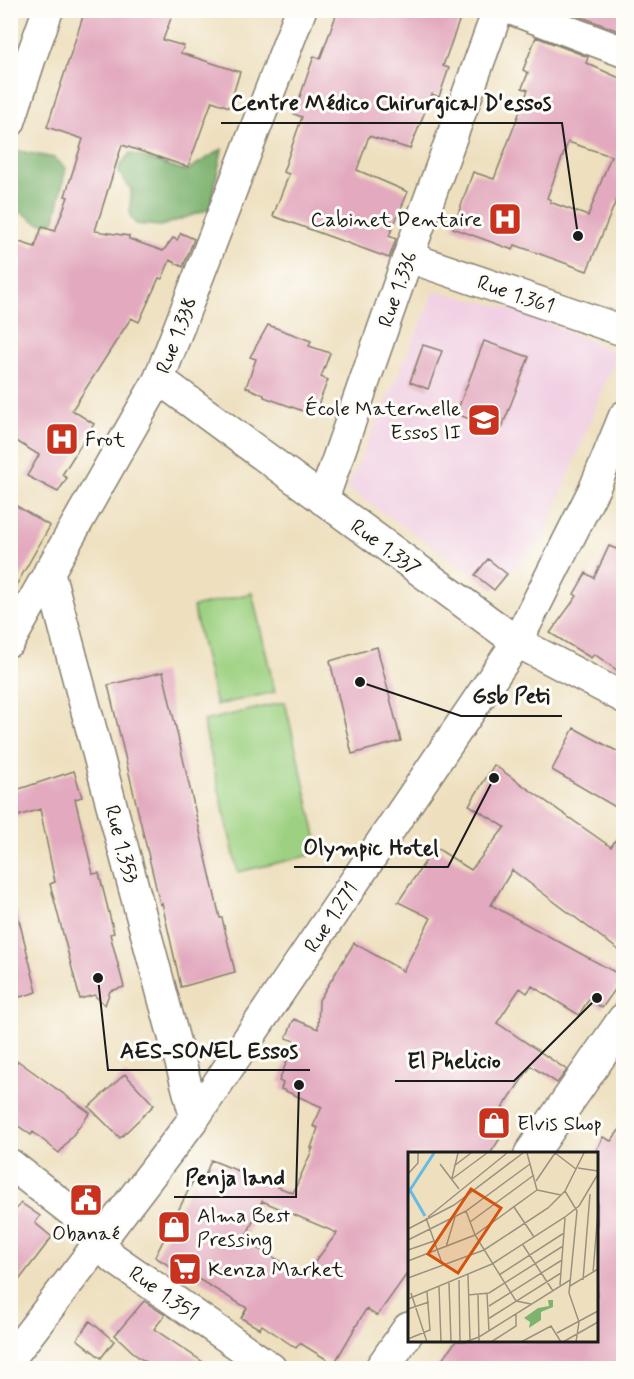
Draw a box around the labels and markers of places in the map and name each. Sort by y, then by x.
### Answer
callout: Centre Médico Chirurgical D'essos [221,83,562,123]
hospital icon: Cabinet Dentaire [487,201,523,237]
place label: Cabinet Dentaire [310,206,482,234]
place label: École Maternelle Essos II [305,395,461,447]
school or university icon: École Maternelle Essos II [466,402,502,438]
hospital icon: Frot [44,421,80,457]
place label: Frot [85,426,126,454]
callout: Gsb Peti [461,676,562,716]
callout: Olympic Hotel [294,827,448,867]
callout: AES-SONEL Essos [108,1030,310,1070]
callout: El Phelicio [395,1041,514,1081]
shop icon: Elvis Shop [476,1105,512,1141]
place label: Elvis Shop [517,1110,602,1138]
callout: Penja land [174,1157,296,1197]
public building icon: Obanaé [68,1182,104,1218]
place label: Alma Best Pressing [197,1202,291,1255]
shop icon: Alma Best Pressing [156,1209,192,1245]
place label: Obanaé [52,1220,120,1248]
supermarket icon: Kenza Market [167,1251,203,1287]
place label: Kenza Market [208,1256,344,1284]

